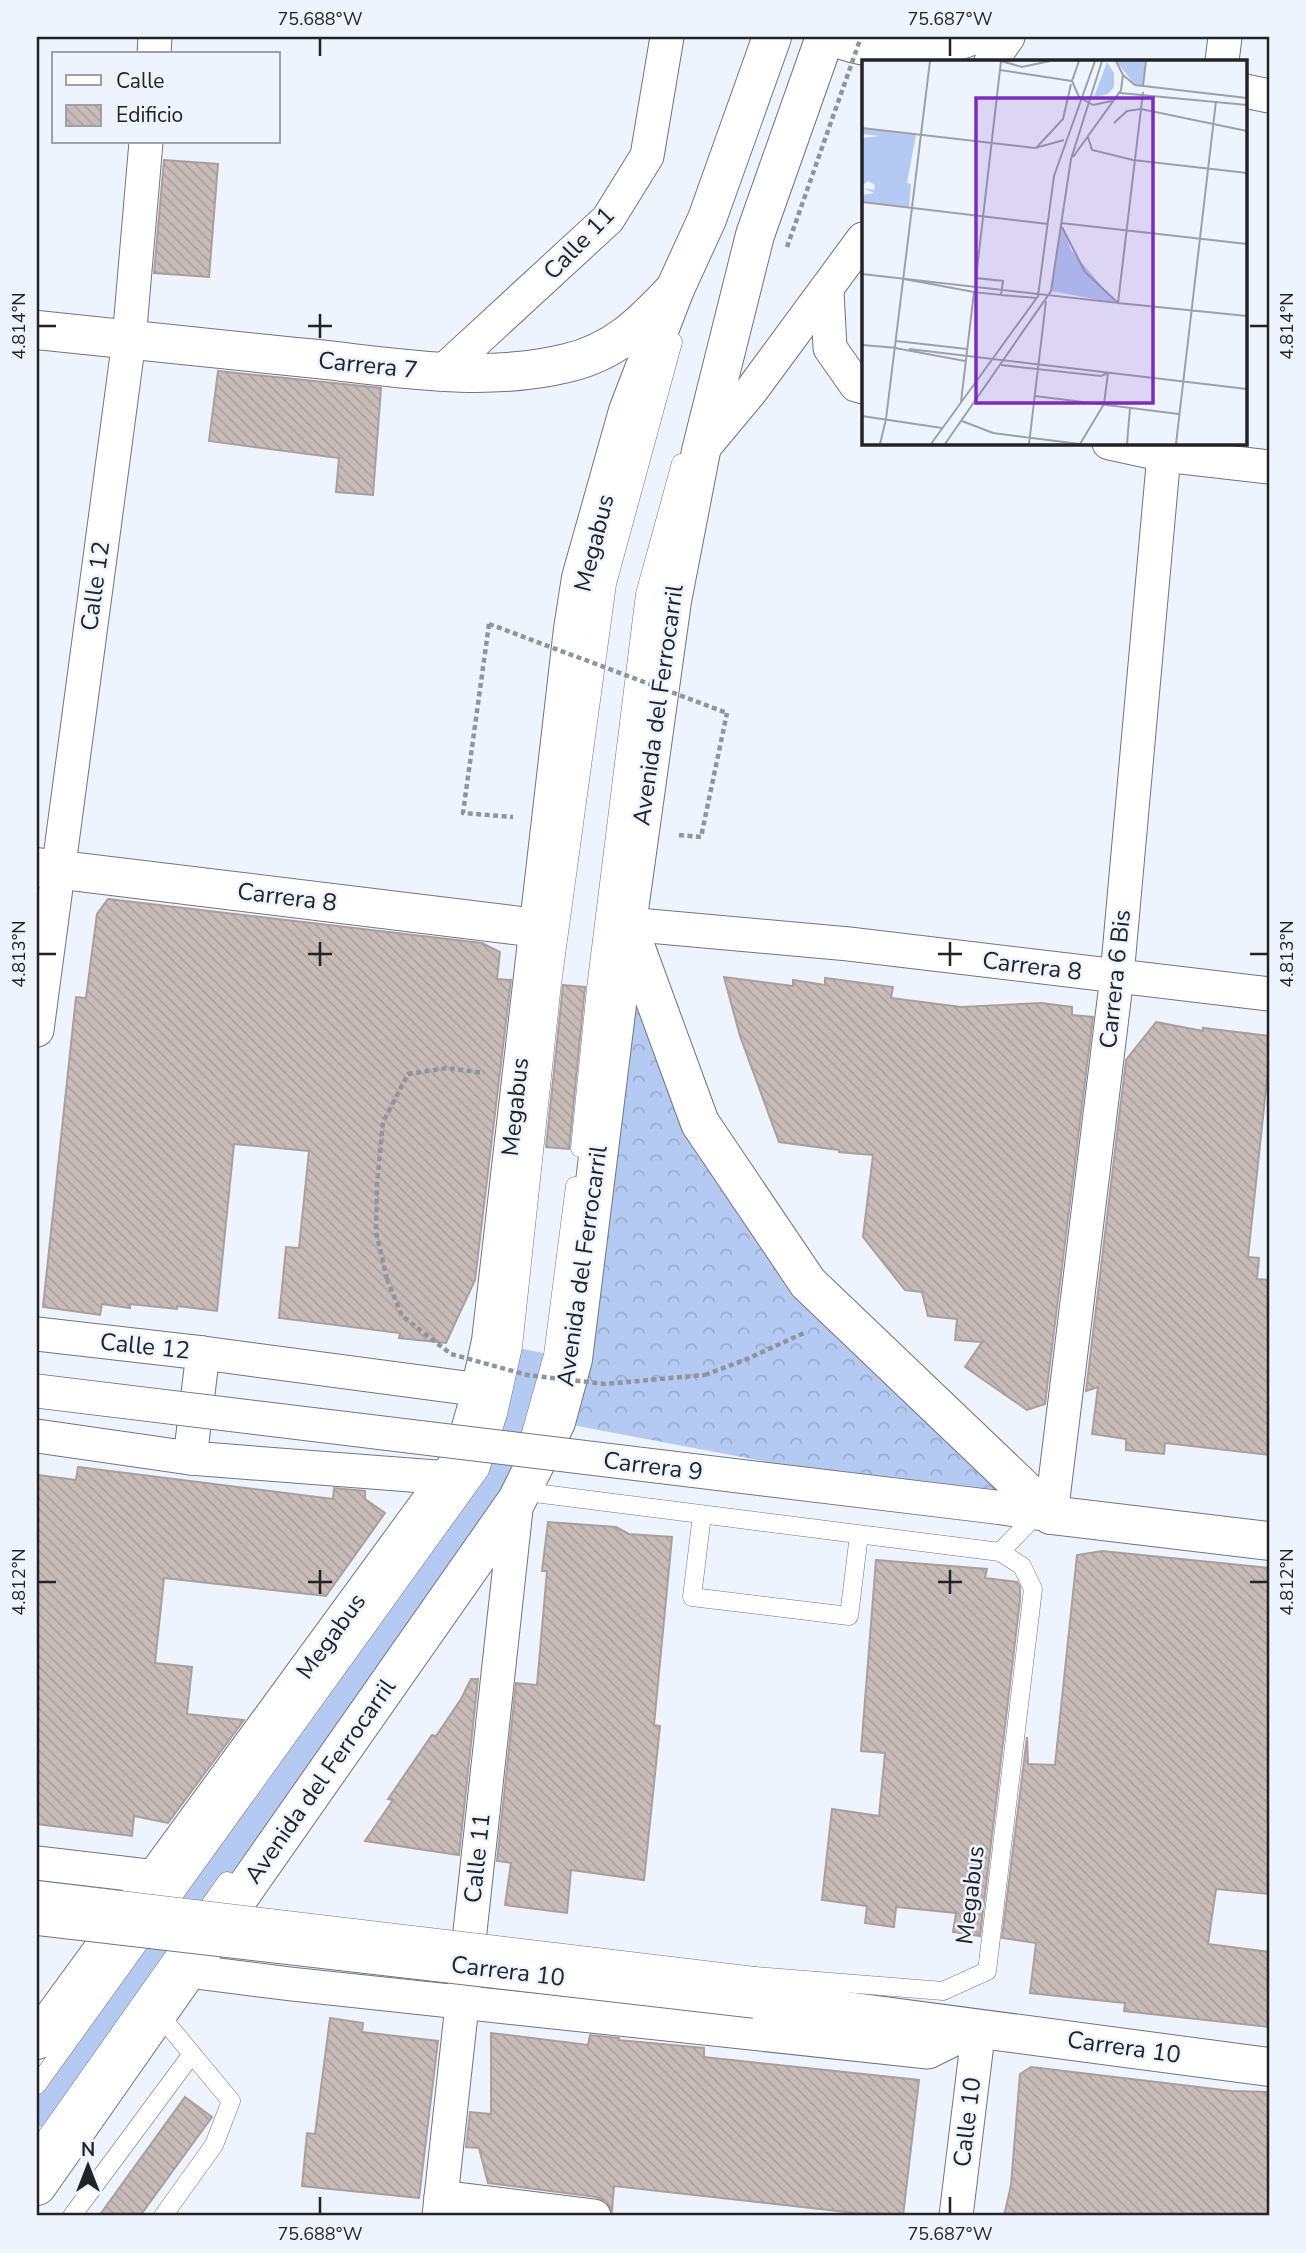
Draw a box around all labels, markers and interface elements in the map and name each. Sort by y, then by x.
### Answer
text: 75.688°W [278,7,363,31]
text: 75.687°W [908,7,993,31]
legend [52,52,280,144]
inset map [862,60,1246,444]
text: Calle [116,67,164,95]
text: Edificio [116,101,183,129]
street label: Calle 11 [536,199,622,287]
text: 4.814°N [7,292,31,360]
text: 4.814°N [1275,292,1299,360]
street label: Carrera 7 [317,344,419,386]
street label: Megabus [566,491,622,595]
street label: Calle 12 [73,539,117,633]
street label: Avenida del Ferrocarril [625,582,691,828]
street label: Carrera 8 [235,875,339,919]
street label: Carrera 6 Bis [1092,908,1138,1050]
text: 4.813°N [7,920,31,988]
text: 4.813°N [1275,920,1299,988]
street label: Carrera 8 [980,944,1084,988]
street label: Megabus [494,1056,536,1158]
street label: Avenida del Ferrocarril [549,1143,615,1389]
street label: Calle 12 [98,1325,192,1367]
street label: Carrera 9 [601,1444,705,1488]
text: 4.812°N [7,1548,31,1616]
text: 4.812°N [1275,1548,1299,1616]
street label: Megabus [289,1587,373,1685]
street label: Avenida del Ferrocarril [237,1672,403,1890]
street label: Calle 11 [456,1811,498,1905]
street label: Megabus [948,1844,992,1946]
street label: Carrera 10 [449,1948,567,1994]
street label: Carrera 10 [1065,2023,1183,2071]
street label: Calle 10 [946,2075,988,2169]
north arrow [52,2130,122,2200]
text: N [81,2137,95,2163]
text: 75.688°W [278,2222,363,2246]
text: 75.687°W [908,2222,993,2246]

